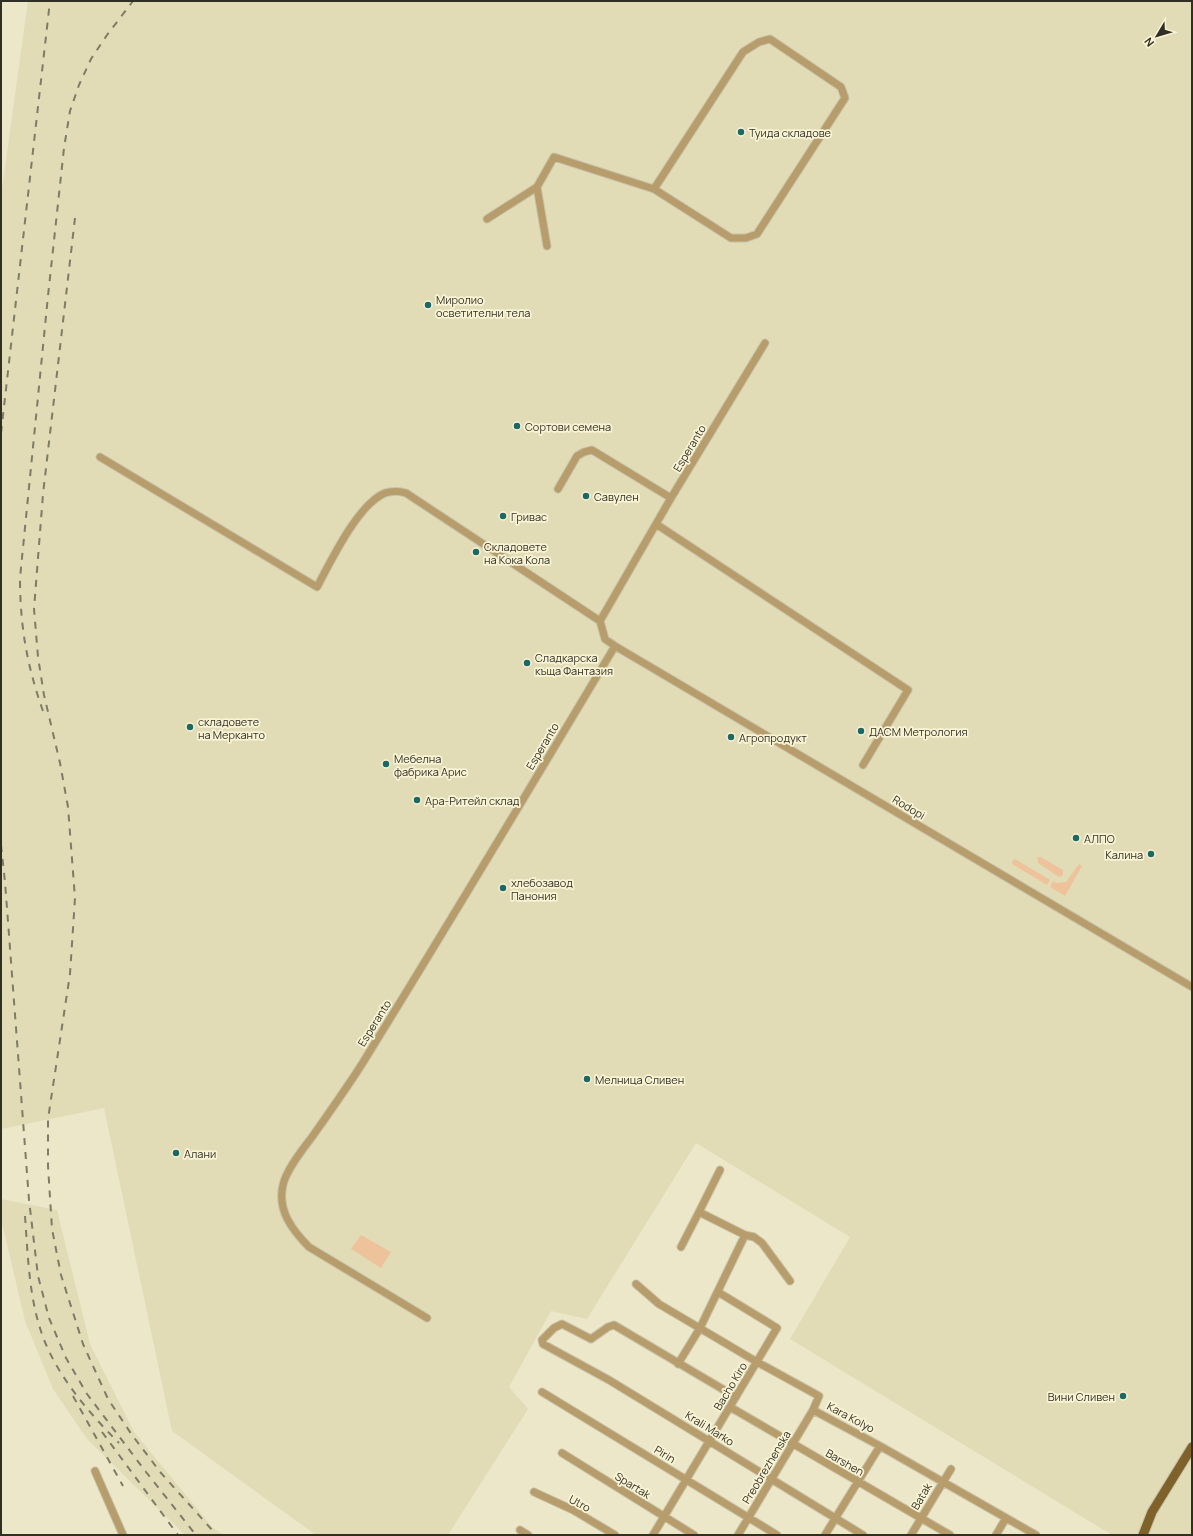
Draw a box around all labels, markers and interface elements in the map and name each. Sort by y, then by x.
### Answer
north arrow [1137,16,1177,56]
text: N [1140,35,1157,50]
place label: Туида складове [749,125,832,140]
marker: Туида складове [736,127,746,137]
place label: Миролио осветителни тела [436,292,530,320]
marker: Миролио осветителни тела [423,300,433,310]
place label: Сортови семена [525,419,611,434]
marker: Сортови семена [512,421,522,431]
street label: Esperanto [669,421,709,474]
place label: Савулен [594,489,639,504]
marker: Савулен [581,491,591,501]
place label: Гривас [511,509,547,524]
marker: Гривас [498,511,508,521]
place label: Складовете на Кока Кола [484,539,550,567]
marker: Складовете на Кока Кола [471,547,481,557]
place label: Сладкарска къща Фантазия [535,650,613,678]
marker: Сладкарска къща Фантазия [522,658,532,668]
place label: складовете на Мерканто [198,714,266,742]
street label: Esperanto [522,719,562,772]
marker: складовете на Мерканто [185,722,195,732]
place label: ДАСМ Метрология [869,724,968,739]
marker: ДАСМ Метрология [856,726,866,736]
place label: Агропродукт [739,730,807,745]
marker: Агропродукт [726,732,736,742]
place label: Мебелна фабрика Арис [394,751,467,779]
marker: Мебелна фабрика Арис [381,759,391,769]
street label: Rodopi [890,791,928,823]
place label: Ара-Ритейл склад [425,793,520,808]
marker: Ара-Ритейл склад [412,795,422,805]
place label: АЛПО [1084,831,1115,846]
marker: АЛПО [1071,833,1081,843]
place label: Калина [1105,847,1143,862]
marker: Калина [1146,849,1156,859]
place label: хлебозавод Панония [511,875,573,903]
marker: хлебозавод Панония [498,883,508,893]
street label: Esperanto [354,997,394,1049]
place label: Мелница Сливен [595,1072,684,1087]
marker: Мелница Сливен [582,1074,592,1084]
place label: Алани [184,1146,216,1161]
marker: Алани [171,1148,181,1158]
street label: Bacho Kiro [710,1359,750,1413]
place label: Вини Сливен [1048,1389,1115,1404]
marker: Вини Сливен [1118,1391,1128,1401]
street label: Kara Kolyo [825,1398,878,1436]
street label: Krali Marko [683,1407,738,1449]
street label: Preobrezhenska [738,1428,794,1506]
street label: Pirin [652,1442,678,1466]
street label: Barshen [823,1445,867,1479]
street label: Spartak [612,1468,654,1502]
street label: Batak [907,1479,935,1512]
street label: Utro [567,1491,594,1515]

